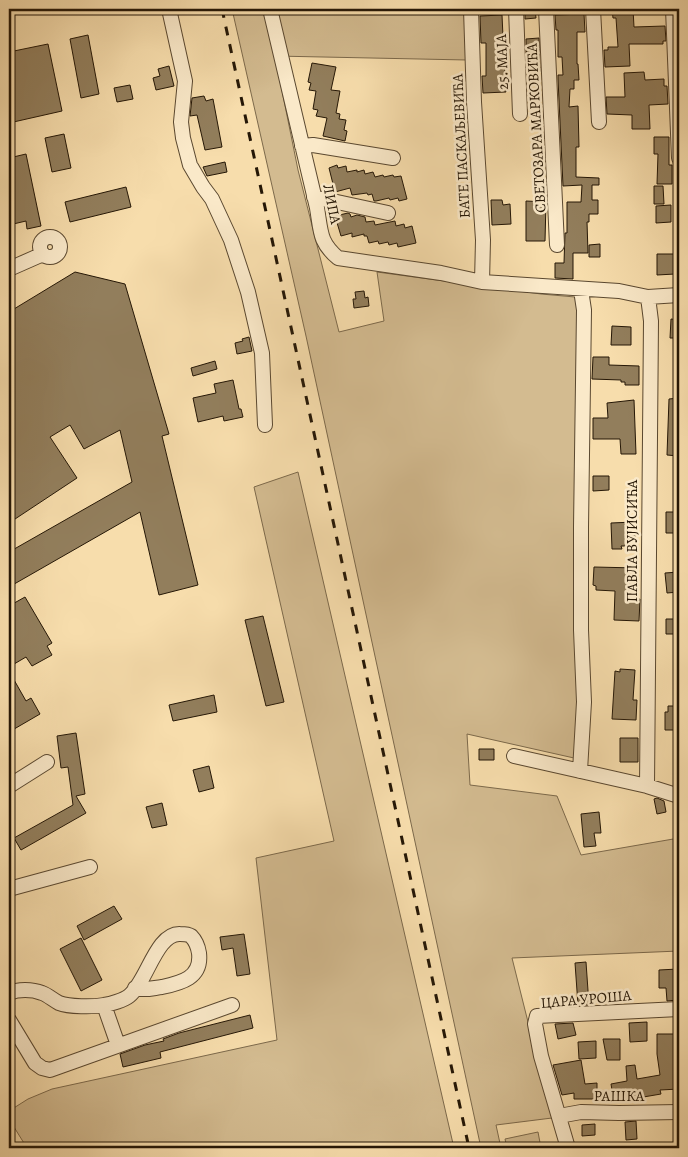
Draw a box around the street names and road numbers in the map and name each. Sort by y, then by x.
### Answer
street label: 25. МАЈА [491,34,513,90]
street label: СВЕТОЗАРА МАРКОВИЋА [522,42,550,213]
street label: БАТЕ ПАСКАЉЕВИЋА [447,73,475,219]
street label: ЛИПА [318,182,346,226]
street label: ПАВЛА ВУЈИСИЋА [622,480,642,602]
street label: ЦАРА УРОША [540,985,632,1013]
street label: РАШКА [594,1086,645,1106]

